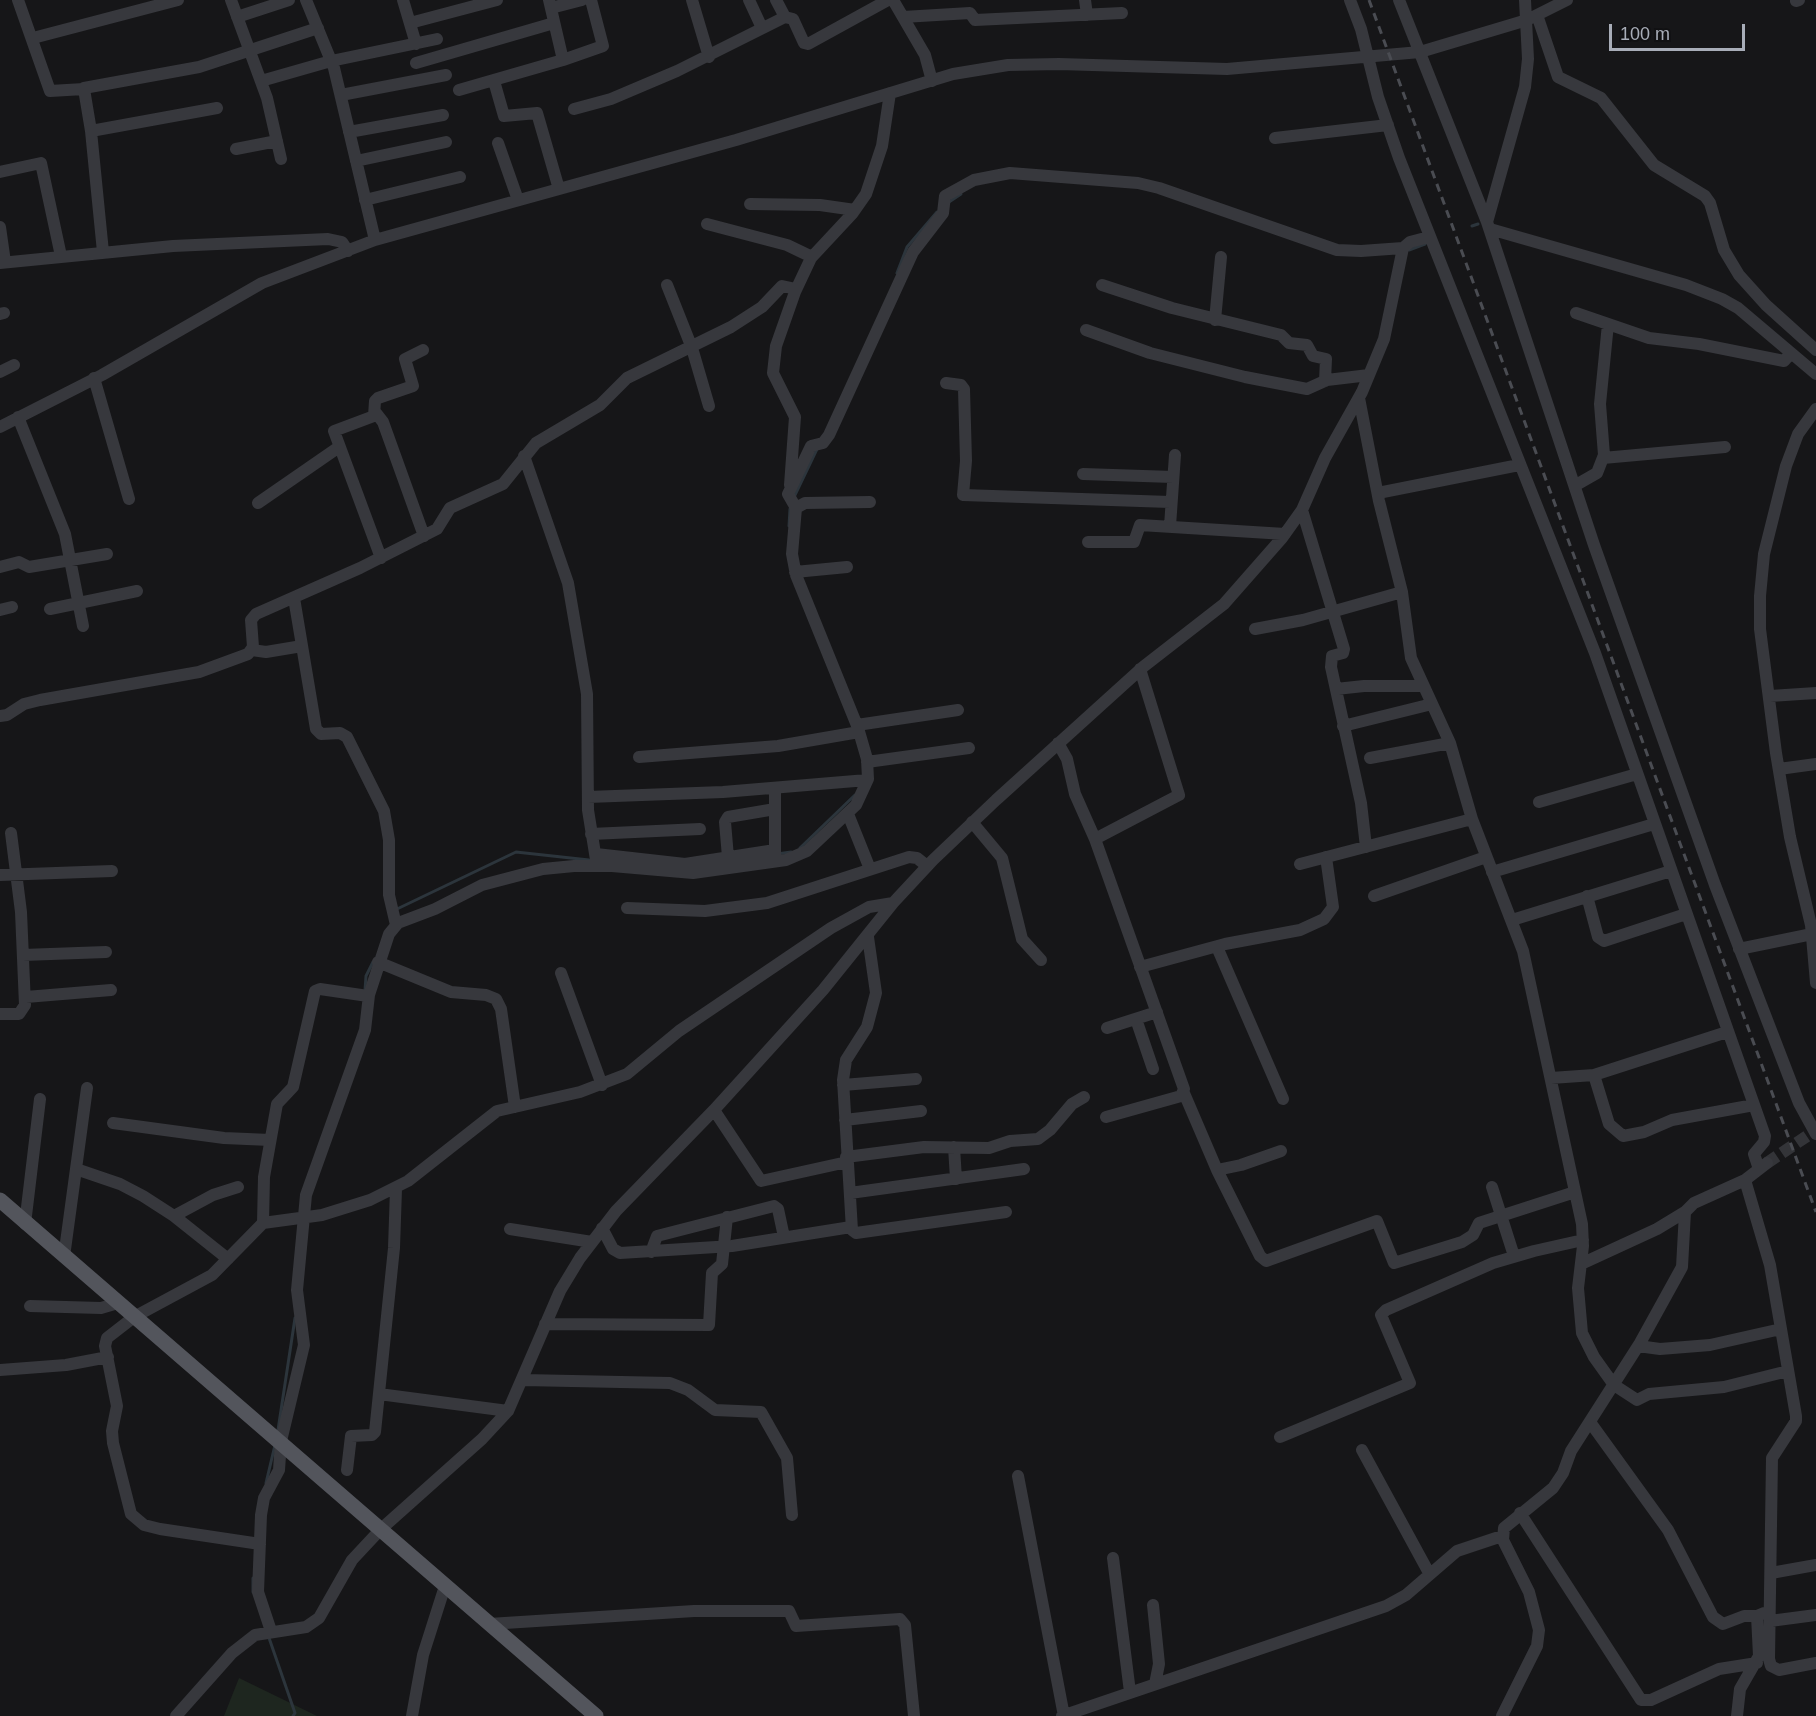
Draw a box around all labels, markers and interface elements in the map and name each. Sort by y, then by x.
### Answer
scale bar [1612,12,1748,50]
text: 100 m [1620,24,1670,44]

